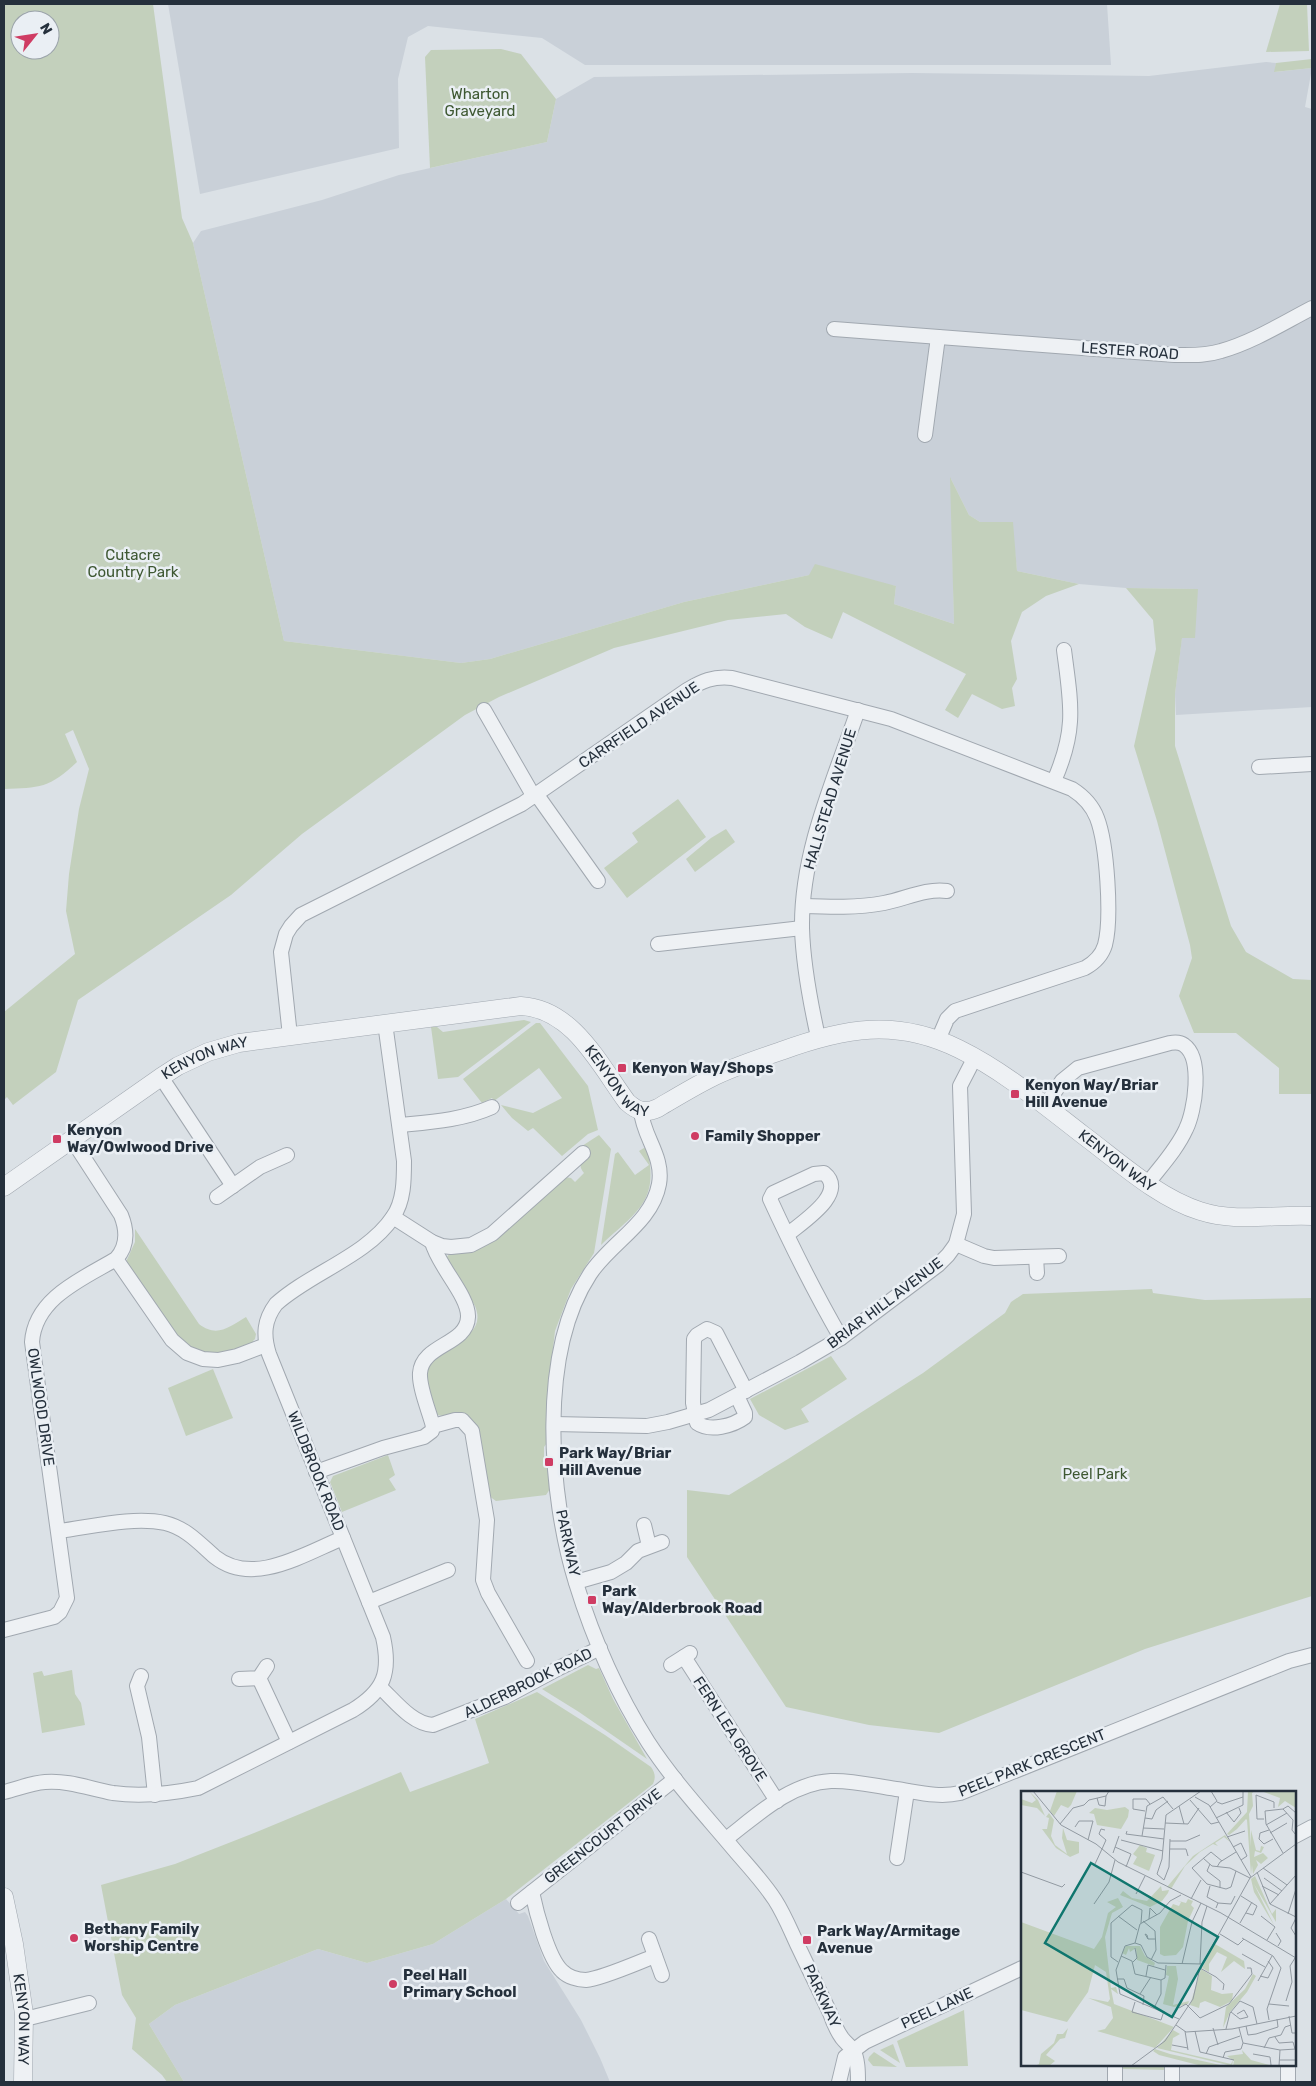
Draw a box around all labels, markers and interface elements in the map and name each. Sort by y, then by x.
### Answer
north arrow [10,10,60,60]
text: N [36,20,56,37]
park label: Wharton Graveyard [445,85,515,120]
street label: LESTER ROAD [1080,339,1180,363]
park label: Cutacre Country Park [88,546,179,581]
street label: CARRFIELD AVENUE [575,678,703,772]
street label: HALLSTEAD AVENUE [800,726,860,872]
street label: KENYON WAY [158,1033,249,1083]
street label: KENYON WAY [581,1041,650,1120]
place label: Kenyon Way/Shops [632,1059,774,1077]
marker: Kenyon Way/Shops [616,1062,628,1074]
place label: Kenyon Way/Briar Hill Avenue [1025,1076,1158,1111]
marker: Kenyon Way/Briar Hill Avenue [1009,1088,1021,1100]
place label: Kenyon Way/Owlwood Drive [67,1121,214,1156]
street label: KENYON WAY [1075,1126,1159,1196]
place label: Family Shopper [705,1127,821,1145]
marker: Family Shopper [689,1130,701,1142]
marker: Kenyon Way/Owlwood Drive [51,1133,63,1145]
street label: BRIAR HILL AVENUE [824,1254,946,1352]
street label: OWLWOOD DRIVE [24,1347,58,1467]
street label: WILDBROOK ROAD [284,1408,348,1534]
place label: Park Way/Briar Hill Avenue [559,1444,671,1479]
marker: Park Way/Briar Hill Avenue [543,1456,555,1468]
park label: Peel Park [1063,1465,1128,1483]
street label: PARKWAY [552,1508,584,1579]
place label: Park Way/Alderbrook Road [602,1582,762,1617]
marker: Park Way/Alderbrook Road [586,1594,598,1606]
street label: ALDERBROOK ROAD [461,1644,595,1722]
street label: FERN LEA GROVE [689,1673,771,1785]
street label: PEEL PARK CRESCENT [956,1725,1109,1801]
street label: GREENCOURT DRIVE [541,1785,665,1887]
inset map [1021,1791,1296,2066]
place label: Bethany Family Worship Centre [84,1920,199,1955]
place label: Park Way/Armitage Avenue [817,1922,960,1957]
marker: Bethany Family Worship Centre [68,1932,80,1944]
marker: Park Way/Armitage Avenue [801,1934,813,1946]
street label: PARKWAY [799,1961,845,2031]
place label: Peel Hall Primary School [403,1966,517,2001]
street label: KENYON WAY [9,1972,33,2066]
marker: Peel Hall Primary School [387,1978,399,1990]
street label: PEEL LANE [898,1983,976,2033]

